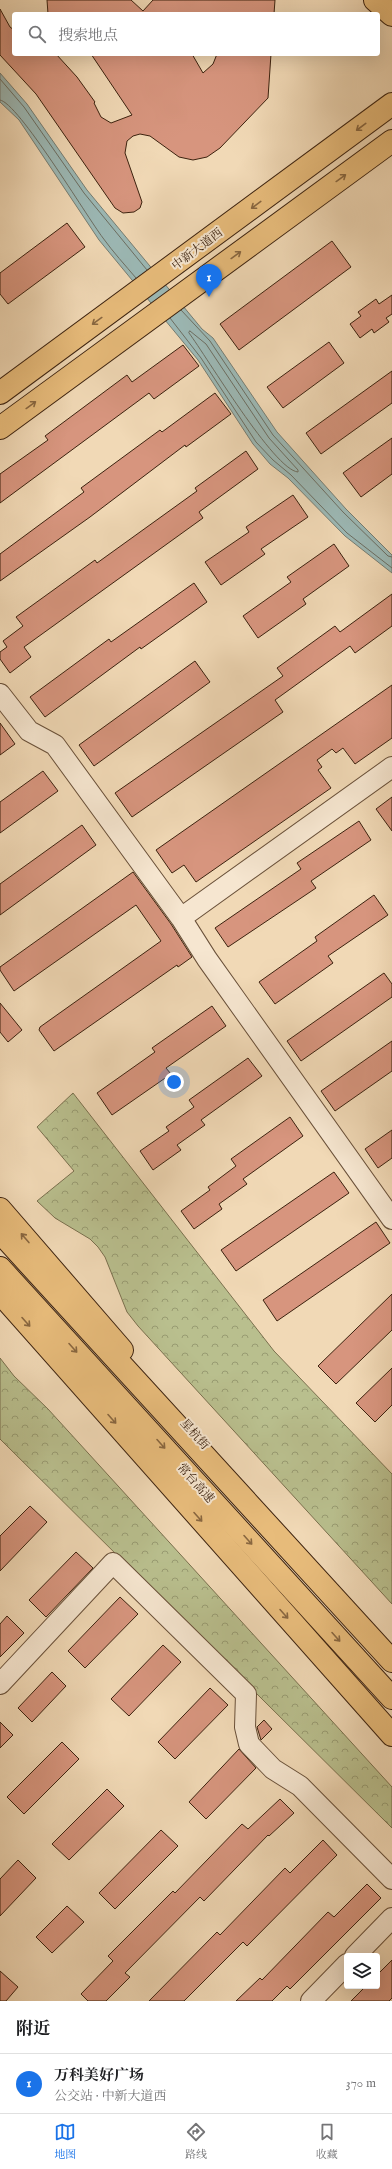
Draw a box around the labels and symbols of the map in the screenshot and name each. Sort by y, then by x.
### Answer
one-way arrow [355,123,366,131]
one-way arrow [336,174,347,182]
one-way arrow [251,201,262,209]
street label: 中新大道西 [169,225,226,273]
one-way arrow [231,251,242,259]
pin: 1 [196,264,222,297]
one-way arrow [92,317,103,326]
one-way arrow [26,401,37,409]
your location [164,1072,184,1092]
one-way arrow [21,1233,30,1244]
one-way arrow [21,1317,31,1327]
one-way arrow [69,1343,78,1353]
one-way arrow [107,1414,116,1424]
street label: 星杭街 [177,1416,213,1453]
one-way arrow [156,1439,165,1449]
street label: 常台高速 [174,1460,217,1506]
one-way arrow [194,1511,203,1522]
one-way arrow [244,1535,253,1546]
one-way arrow [280,1609,289,1619]
one-way arrow [331,1631,340,1641]

